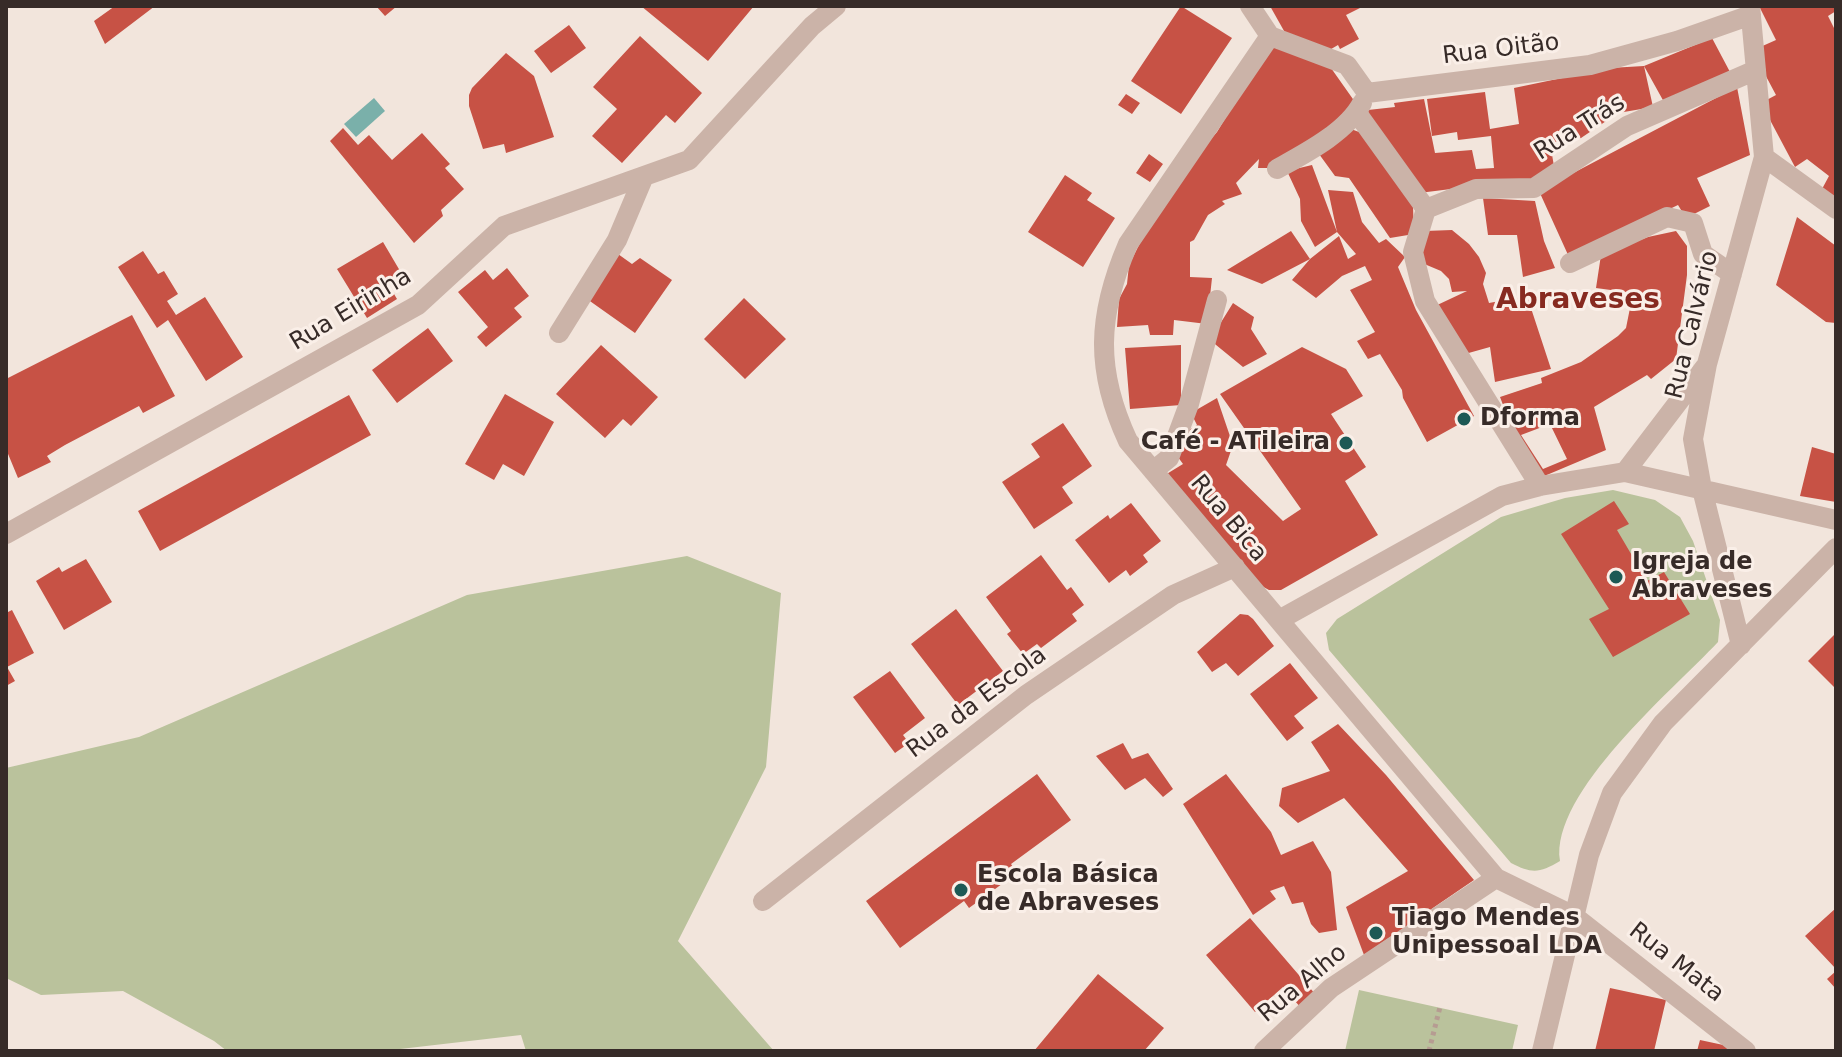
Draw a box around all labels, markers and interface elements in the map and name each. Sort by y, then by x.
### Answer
street label: Rua Oitão [1441,29,1561,71]
street label: Rua Trás [1529,89,1631,167]
street label: Rua Calvário [1661,248,1725,402]
street label: Rua Eirinha [285,262,417,358]
district label: Abraveses [1496,284,1660,318]
place label: Dforma [1480,405,1580,433]
marker: Dforma [1455,410,1473,428]
place label: Café - ATileira [1141,429,1330,457]
marker: Café - ATileira [1337,434,1355,452]
street label: Rua Bica [1183,470,1273,568]
place label: Igreja de Abraveses [1632,549,1773,605]
marker: Igreja de Abraveses [1607,568,1625,586]
street label: Rua da Escola [901,641,1053,765]
place label: Escola Básica de Abraveses [977,862,1159,918]
marker: Escola Básica de Abraveses [952,881,970,899]
place label: Tiago Mendes Unipessoal LDA [1392,905,1602,961]
street label: Rua Mata [1623,917,1729,1009]
marker: Tiago Mendes Unipessoal LDA [1367,924,1385,942]
street label: Rua Alho [1253,939,1353,1029]

